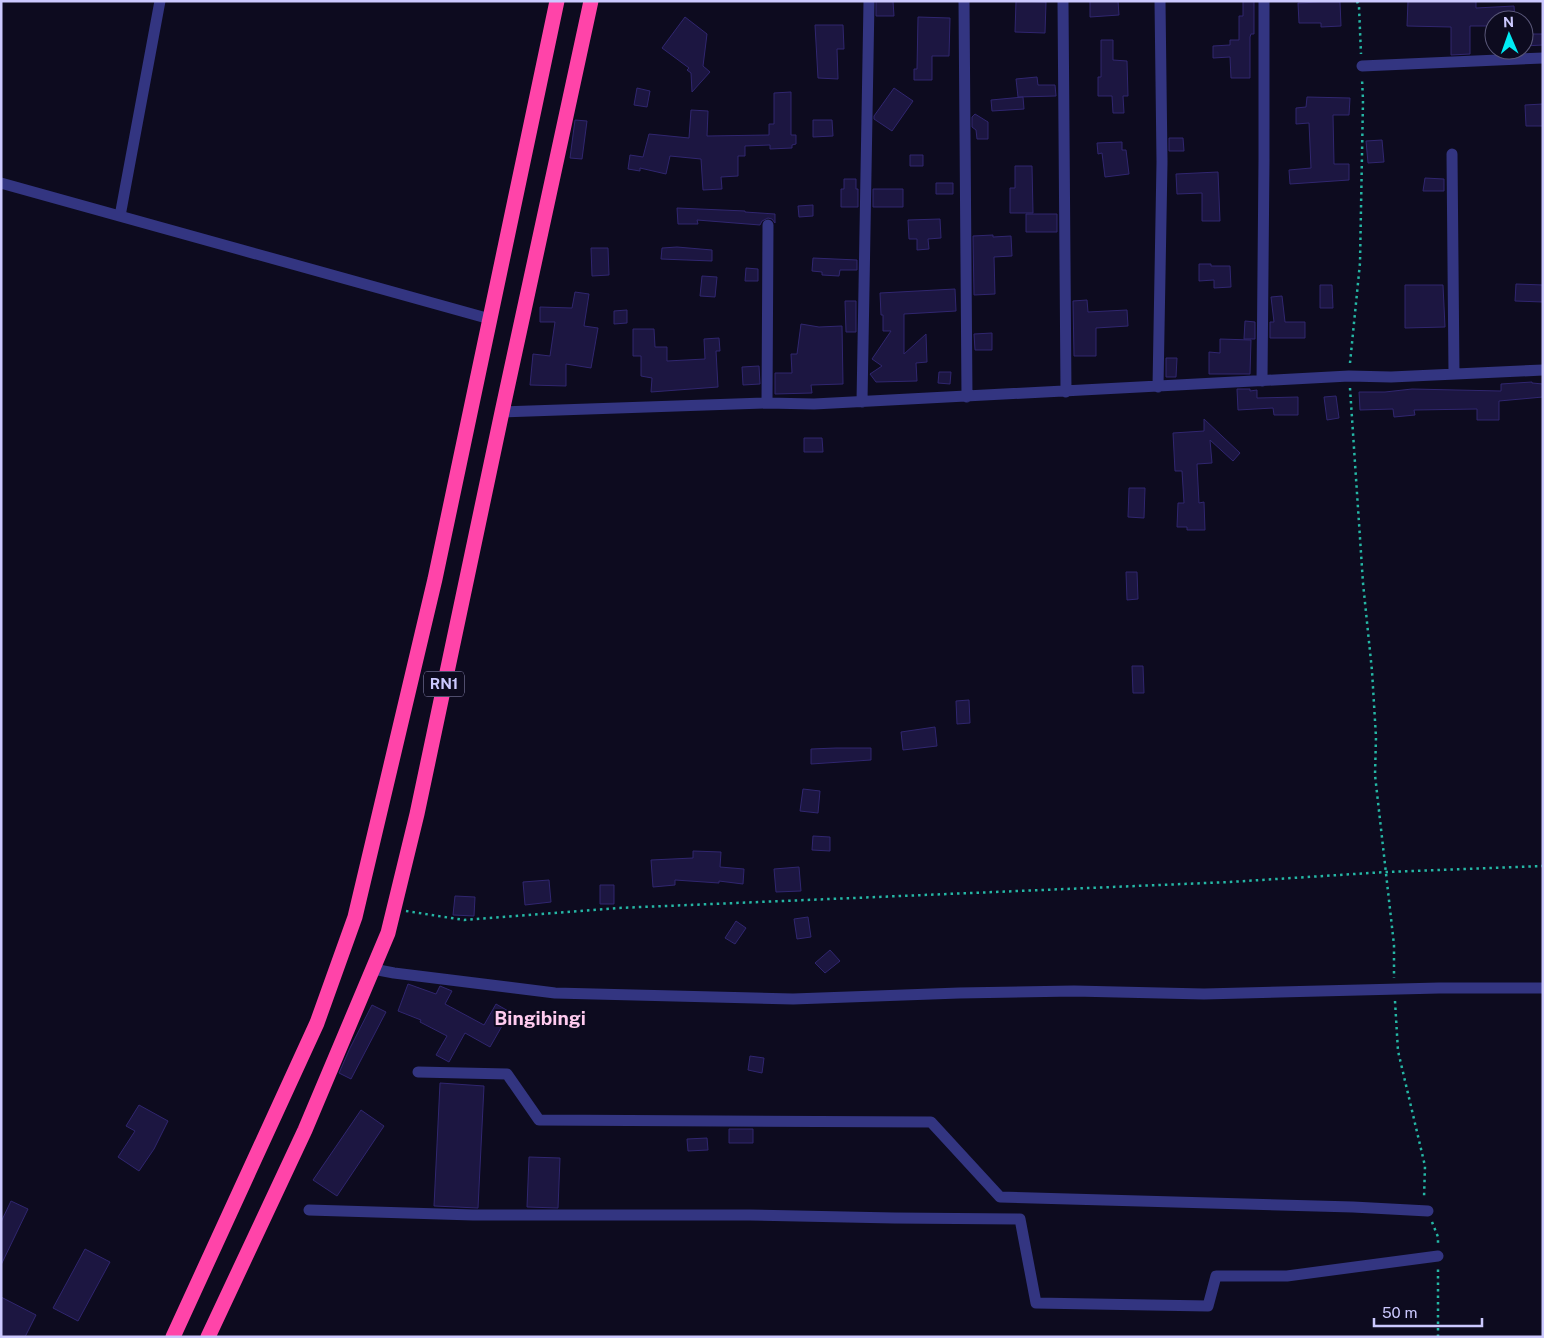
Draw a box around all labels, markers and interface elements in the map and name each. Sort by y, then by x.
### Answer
north arrow [1484,10,1534,60]
text: N [1503,14,1514,30]
road number: RN1 [424,672,464,696]
district label: Bingibingi [494,1007,586,1029]
scale bar [1374,1296,1482,1328]
text: 50 m [1382,1304,1417,1321]

